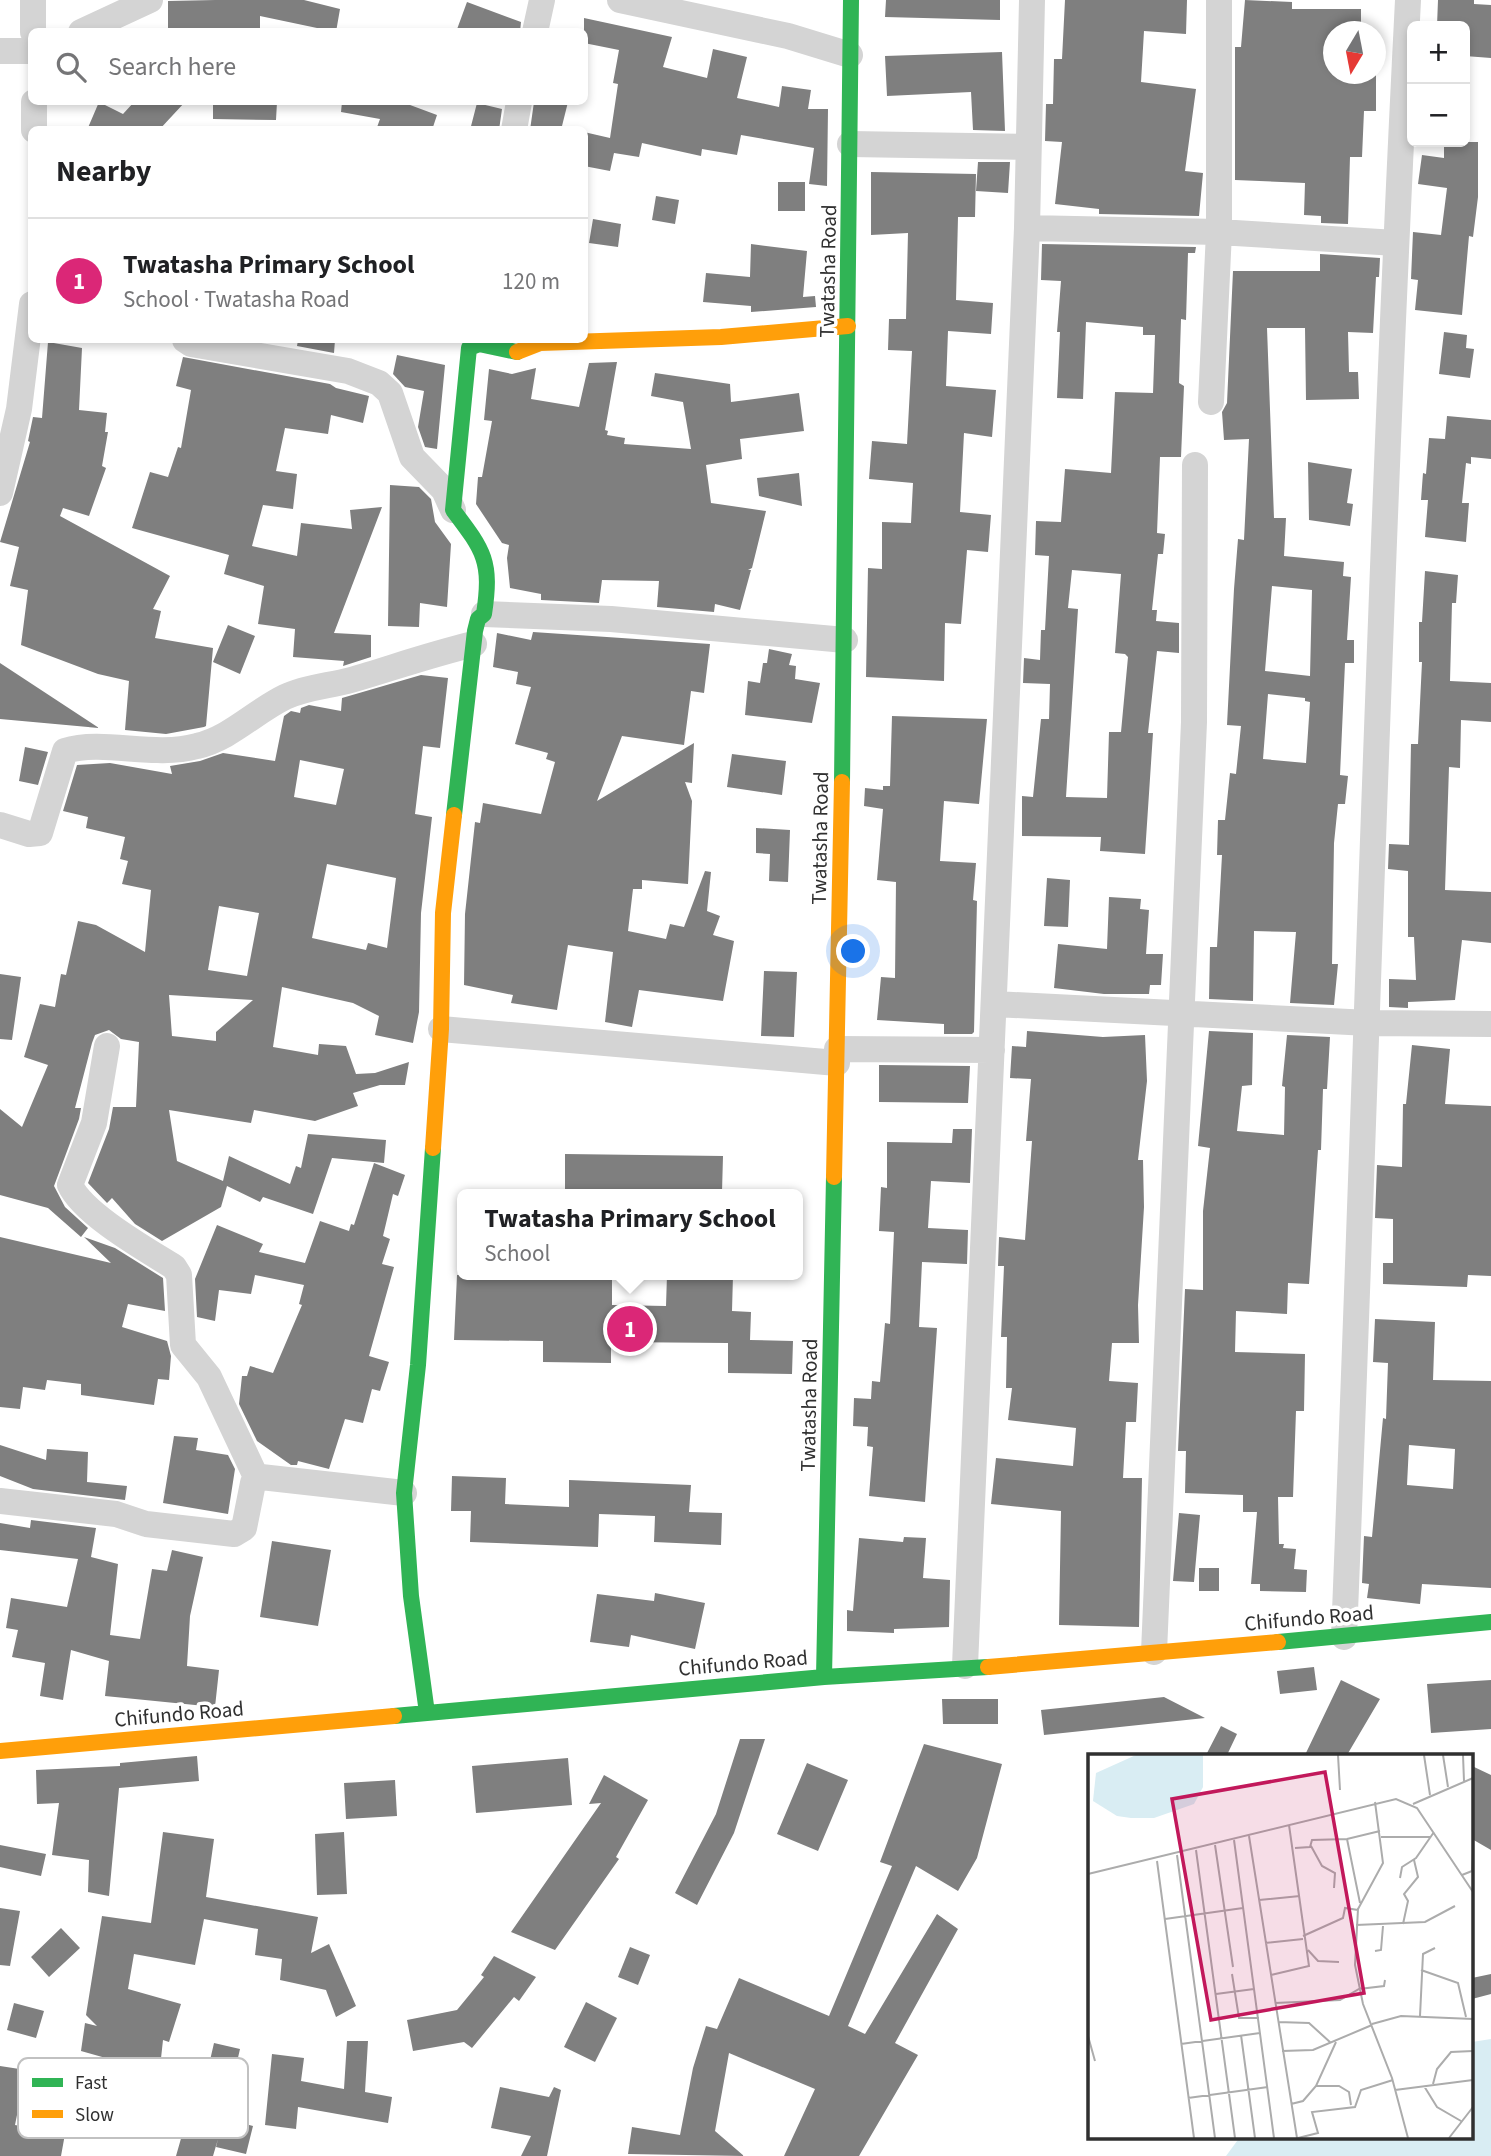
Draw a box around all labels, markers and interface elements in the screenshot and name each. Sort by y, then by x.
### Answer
north arrow [1323,21,1386,84]
map controls [1407,21,1470,147]
button: + [1407,21,1470,84]
search box [28,28,588,105]
icon: search [52,48,90,86]
text: Search here [108,48,236,85]
button: − [1407,84,1470,147]
text: Nearby [56,150,151,193]
street label: Twatasha Road [812,204,844,338]
text: Twatasha Primary School [123,246,414,283]
text: 1 [73,265,85,298]
text: 120 m [502,265,560,298]
text: School · Twatasha Road [123,283,350,316]
street label: Twatasha Road [804,771,836,905]
your location [836,934,870,968]
popup [457,1189,803,1280]
text: Twatasha Primary School [484,1200,776,1237]
text: School [484,1237,550,1270]
pin: 1 [607,1303,653,1355]
street label: Twatasha Road [793,1338,825,1472]
street label: Chifundo Road [1243,1597,1375,1639]
street label: Chifundo Road [677,1642,809,1684]
street label: Chifundo Road [113,1693,245,1735]
inset map [1088,1754,1474,2138]
legend [18,2058,248,2138]
text: Fast [75,2070,108,2097]
text: Slow [75,2102,114,2129]

